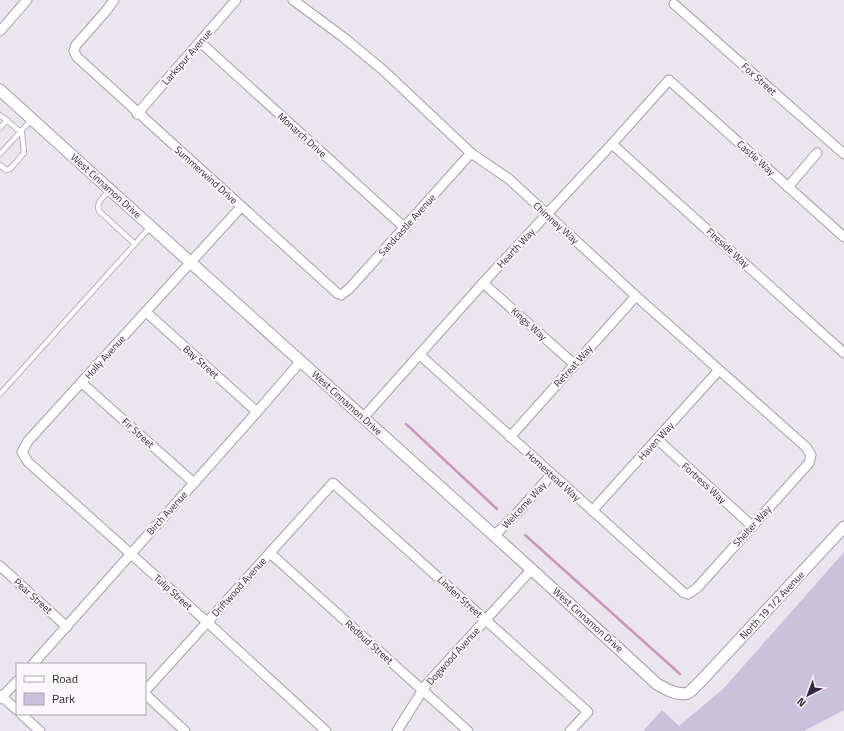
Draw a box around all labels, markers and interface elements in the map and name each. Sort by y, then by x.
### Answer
street label: Larkspur Avenue [158,26,216,88]
street label: Fox Street [738,59,780,99]
street label: Monarch Drive [274,109,330,161]
street label: Castle Way [734,137,778,179]
street label: Summerwind Drive [171,142,241,208]
street label: West Cinnamon Drive [67,150,145,222]
street label: Sandcastle Avenue [375,190,439,260]
street label: Chimney Way [530,198,582,248]
street label: Fireside Way [703,224,753,272]
street label: Hearth Way [494,225,539,271]
street label: Kings Way [508,304,550,344]
street label: Holly Avenue [81,332,129,382]
street label: Retreat Way [550,341,596,390]
street label: Bay Street [180,342,223,383]
street label: West Cinnamon Drive [308,367,386,439]
street label: Fir Street [119,414,158,452]
street label: Haven Way [635,418,678,464]
street label: Homestead Way [522,447,584,505]
street label: Fortress Way [678,459,730,507]
street label: Welcome Way [498,478,550,532]
street label: Birch Avenue [143,488,191,538]
street label: Shelter Way [729,502,775,550]
street label: Driftwood Avenue [208,554,270,620]
street label: North 19 1/2 Avenue [736,567,808,643]
street label: Tulip Street [150,571,196,614]
street label: Linden Street [434,573,486,622]
street label: Pear Street [10,575,56,618]
street label: West Cinnamon Drive [549,584,627,656]
street label: Redbud Street [342,616,397,668]
street label: Dogwood Avenue [423,624,483,688]
legend [16,663,146,715]
text: Road [52,669,78,688]
north arrow [788,675,828,715]
text: Park [52,689,75,708]
text: N [793,694,809,711]

